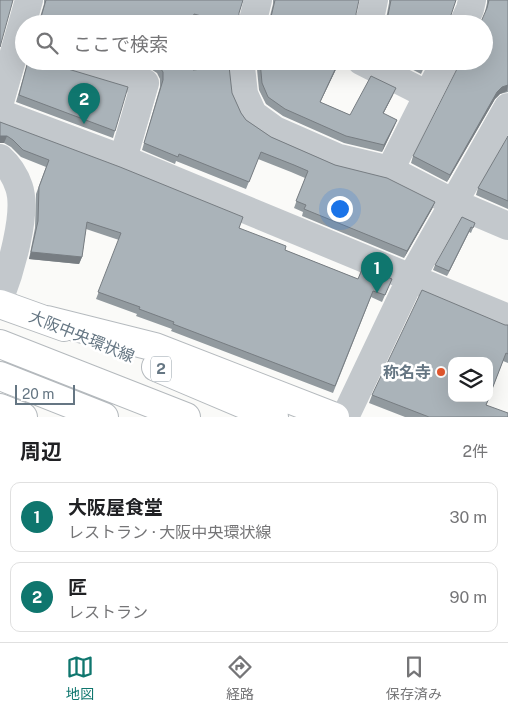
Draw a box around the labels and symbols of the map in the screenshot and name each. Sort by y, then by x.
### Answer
pin: 2 [68,83,100,124]
your location [327,196,353,222]
pin: 1 [361,252,393,293]
street label: 大阪中央環状線 [26,307,137,366]
road number: 2 [151,356,171,382]
place label: 称名寺 [383,363,431,382]
marker: 称名寺 [435,366,447,378]
scale bar [15,382,75,405]

